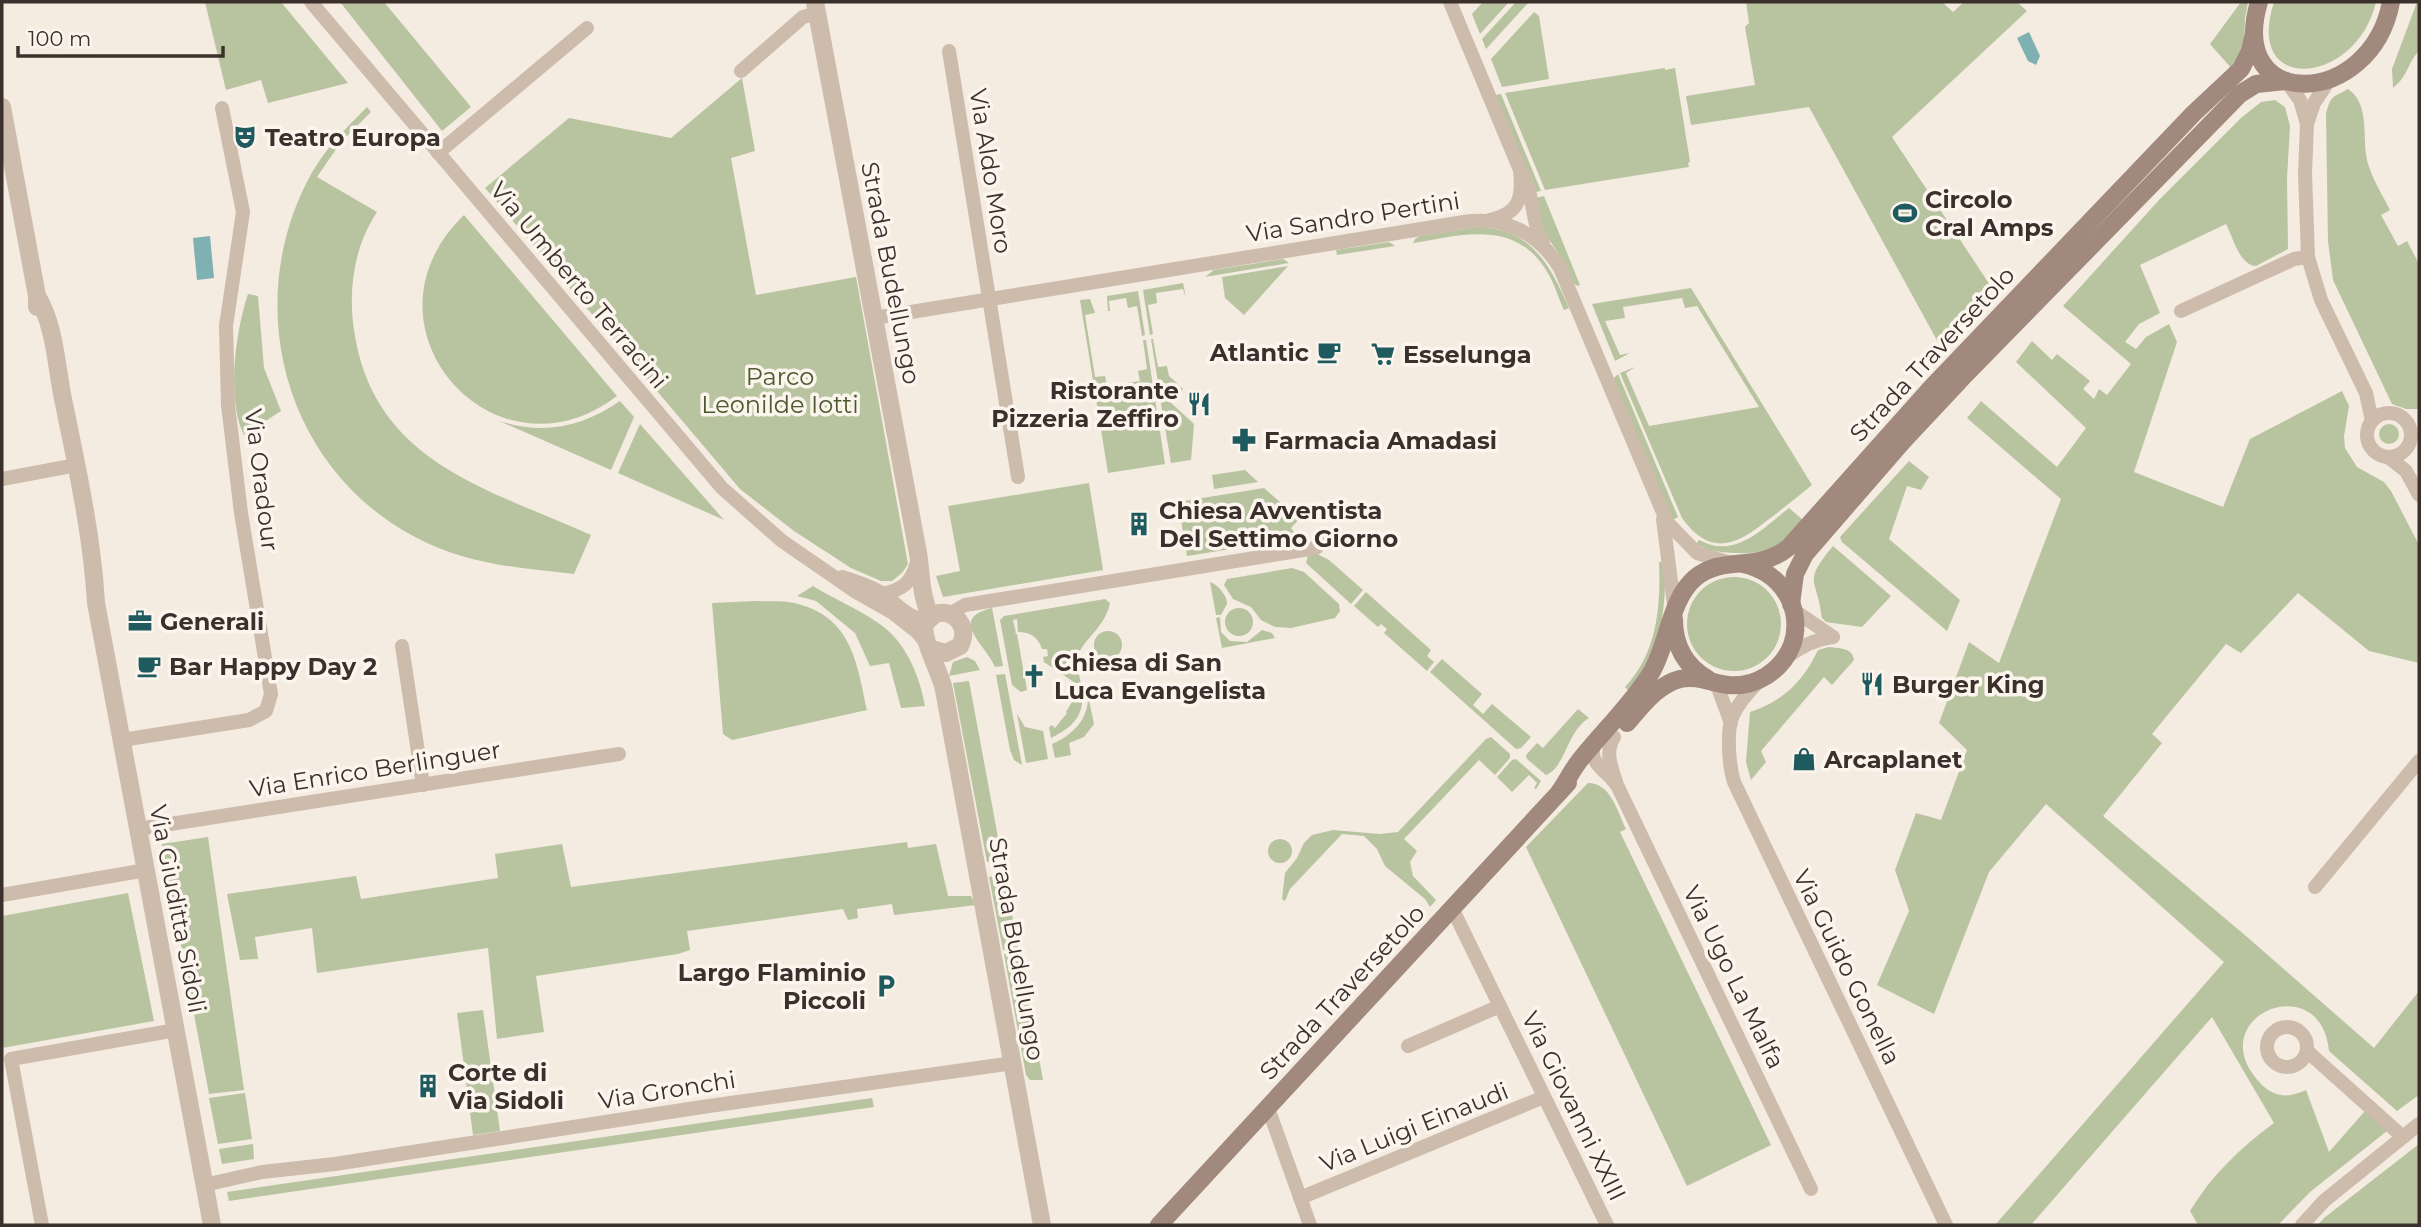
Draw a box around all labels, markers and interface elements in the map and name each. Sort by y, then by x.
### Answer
scale bar [18,14,222,58]
text: 100 m [28,26,91,51]
street label: Via Aldo Moro [964,86,1018,256]
theatre icon: Teatro Europa [231,123,259,151]
place label: Teatro Europa [265,123,441,152]
street label: Strada Budellungo [855,159,927,387]
street label: Via Umberto Terracini [484,176,674,394]
place label: Circolo Cral Amps [1925,185,2054,242]
street label: Via Sandro Pertini [1244,186,1462,248]
sports icon: Circolo Cral Amps [1891,199,1919,227]
street label: Strada Traversetolo [1843,260,2021,448]
place label: Atlantic [1209,338,1309,367]
cafe icon: Atlantic [1315,338,1343,366]
supermarket icon: Esselunga [1369,340,1397,368]
place label: Esselunga [1403,340,1532,369]
park label: Parco Leonilde Iotti [701,362,859,419]
place label: Ristorante Pizzeria Zeffiro [991,376,1179,433]
restaurant icon: Ristorante Pizzeria Zeffiro [1185,390,1213,418]
street label: Via Oradour [239,407,285,553]
pharmacy icon: Farmacia Amadasi [1230,426,1258,454]
place label: Farmacia Amadasi [1264,426,1497,455]
place label: Chiesa Avventista Del Settimo Giorno [1159,496,1398,553]
building icon: Chiesa Avventista Del Settimo Giorno [1125,510,1153,538]
office icon: Generali [126,607,154,635]
place label: Generali [160,607,264,636]
place label: Chiesa di San Luca Evangelista [1054,648,1266,705]
cafe icon: Bar Happy Day 2 [135,652,163,680]
place label: Bar Happy Day 2 [169,652,377,681]
church icon: Chiesa di San Luca Evangelista [1020,662,1048,690]
restaurant icon: Burger King [1858,670,1886,698]
place label: Burger King [1892,670,2045,699]
street label: Via Enrico Berlinguer [247,735,503,803]
shop icon: Arcaplanet [1790,745,1818,773]
place label: Arcaplanet [1823,745,1963,774]
street label: Via Giuditta Sidoli [144,802,212,1016]
street label: Strada Budellungo [983,835,1051,1063]
street label: Via Guido Gonella [1787,865,1907,1069]
street label: Via Ugo La Malfa [1677,881,1791,1073]
street label: Strada Traversetolo [1253,898,1431,1086]
place label: Largo Flaminio Piccoli [678,958,866,1015]
parking icon: Largo Flaminio Piccoli [872,972,900,1000]
street label: Via Giovanni XXIII [1516,1007,1632,1205]
place label: Corte di Via Sidoli [447,1058,564,1115]
street label: Via Gronchi [596,1065,738,1115]
building icon: Corte di Via Sidoli [414,1072,442,1100]
street label: Via Luigi Einaudi [1316,1076,1512,1178]

